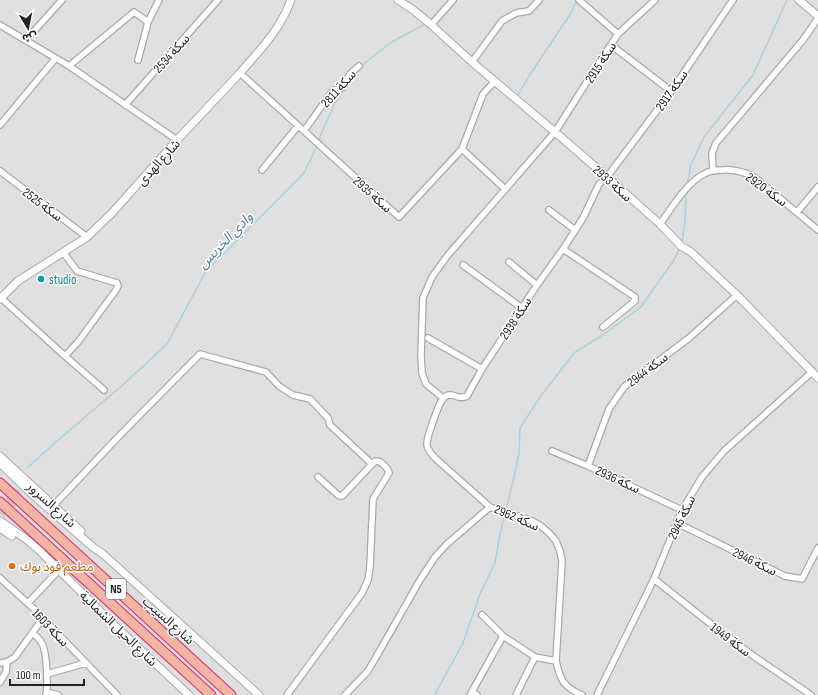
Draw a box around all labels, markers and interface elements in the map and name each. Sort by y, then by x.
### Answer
north arrow [8,8,48,48]
text: ش [21,30,38,45]
street label: سكة 2534 [150,31,193,76]
street label: سكة 2915 [582,39,620,86]
street label: سكة 2811 [318,66,360,111]
street label: سكة 2917 [652,67,692,114]
street label: شارع الهدى [134,136,185,191]
street label: سكة 2933 [589,162,635,205]
street label: سكة 2920 [743,169,790,210]
street label: سكة 2935 [350,173,395,216]
street label: سكة 2525 [19,184,66,225]
water label: وادي الخريس [194,209,258,274]
place label: studio [49,272,76,288]
marker: studio [36,274,46,284]
street label: سكة 2938 [496,294,535,343]
street label: سكة 2944 [624,349,671,390]
street label: سكة 2936 [593,463,642,497]
street label: شارع السرور [21,478,79,532]
street label: سكة 2945 [664,493,699,542]
street label: سكة 2962 [492,501,542,535]
street label: سكة 2946 [730,544,779,579]
place label: مطعم فود بوك [20,559,94,577]
marker: مطعم فود بوك [7,561,17,571]
road number: N5 [106,579,126,599]
street label: شارع الحيل الشمالية [75,588,161,671]
street label: شارع السيب [138,593,197,650]
street label: سكة 1603 [28,605,72,650]
street label: سكة 1949 [707,619,754,660]
scale bar [10,661,84,687]
text: 100 m [16,668,41,683]

